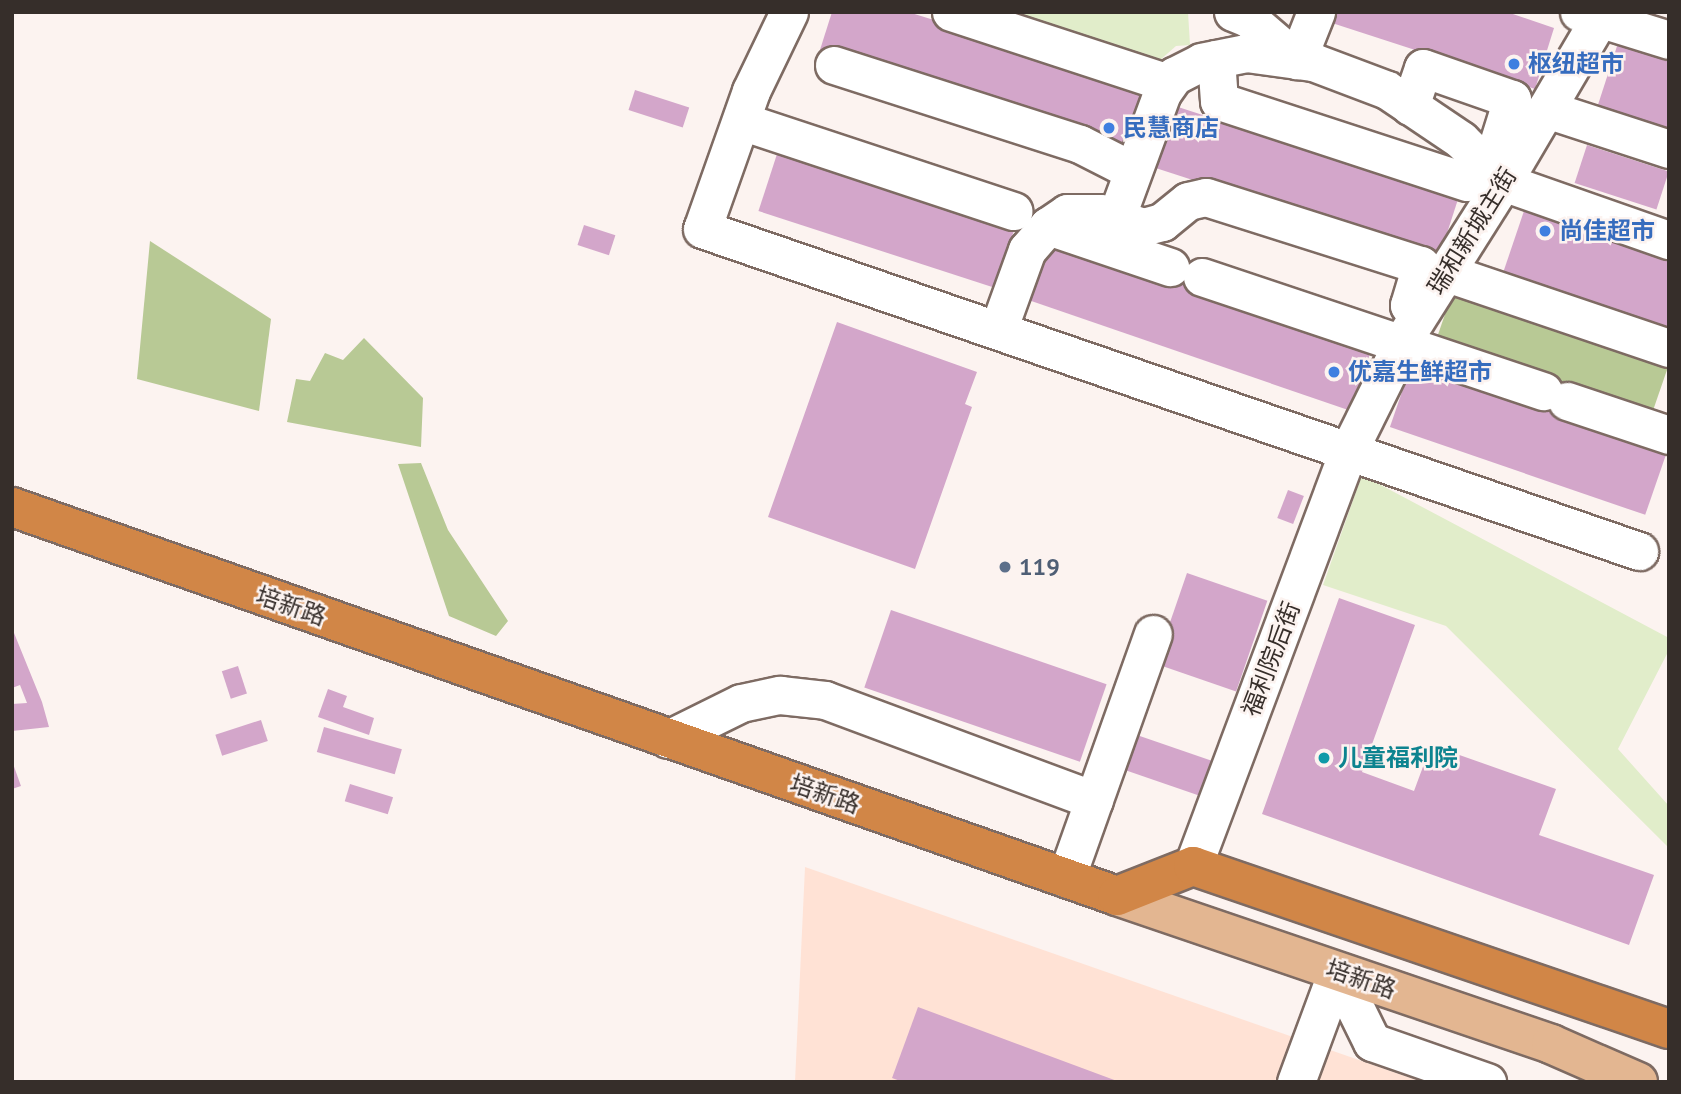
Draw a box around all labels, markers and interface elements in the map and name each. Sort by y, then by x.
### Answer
place label: 枢纽超市 [1528,50,1624,78]
marker: 枢纽超市 [1506,56,1522,72]
place label: 民慧商店 [1123,114,1219,142]
marker: 民慧商店 [1101,120,1117,136]
street label: 瑞和新城主街 [1422,162,1522,300]
place label: 尚佳超市 [1559,217,1655,245]
marker: 尚佳超市 [1537,223,1553,239]
place label: 优嘉生鲜超市 [1348,358,1492,386]
marker: 优嘉生鲜超市 [1326,364,1342,380]
place label: 119 [1019,553,1060,581]
marker: 119 [997,559,1013,575]
street label: 培新路 [252,581,330,631]
street label: 福利院后街 [1236,598,1306,720]
place label: 儿童福利院 [1338,744,1458,772]
marker: 儿童福利院 [1316,750,1332,766]
street label: 培新路 [786,769,864,819]
street label: 培新路 [1322,954,1400,1004]

